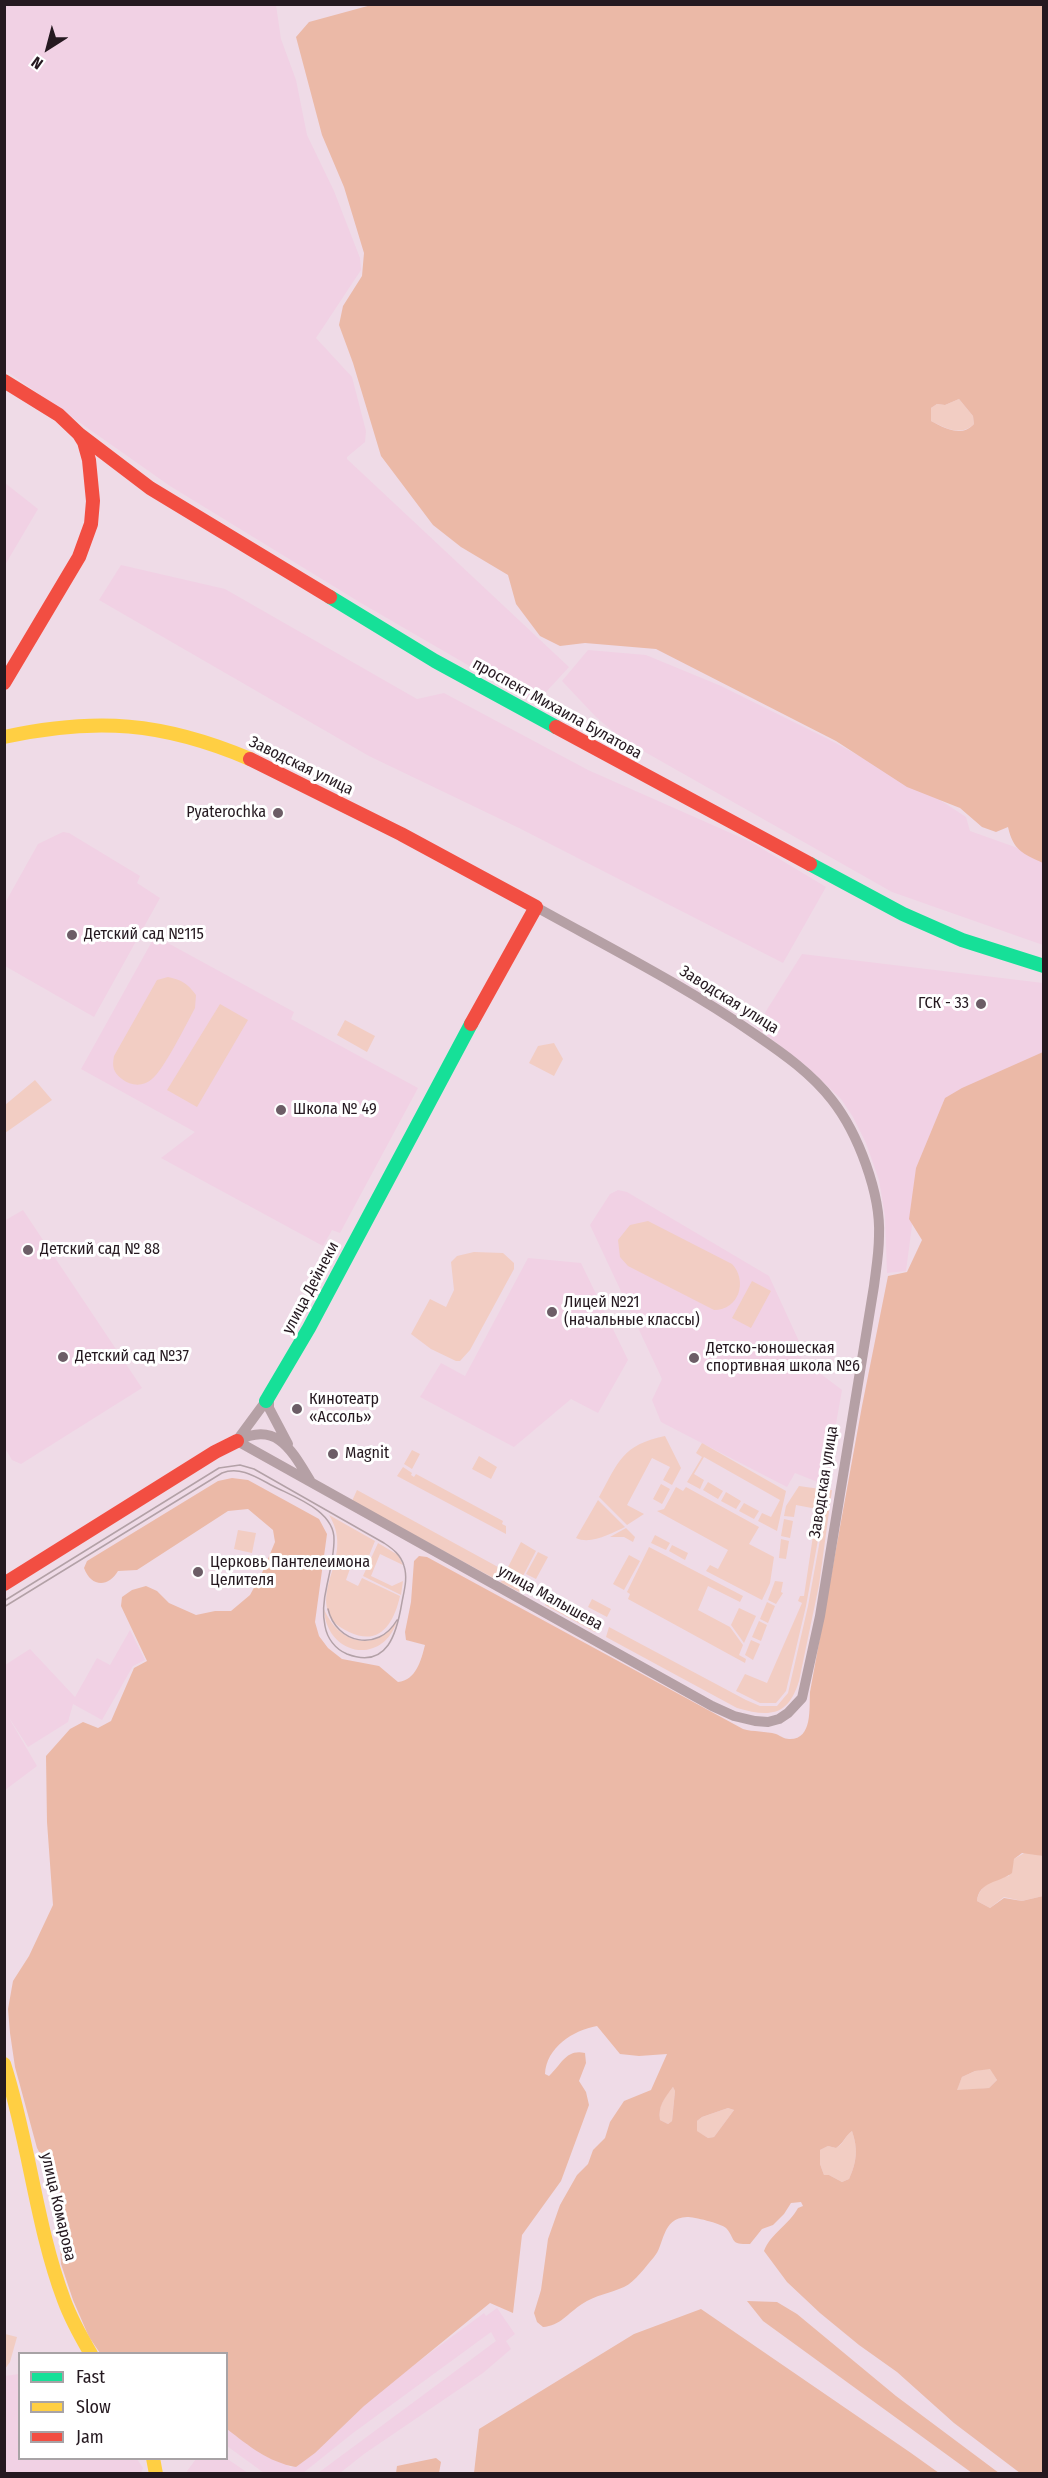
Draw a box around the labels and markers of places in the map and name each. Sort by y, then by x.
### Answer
place label: Pyaterochka [186,803,266,823]
marker: Pyaterochka [271,806,285,820]
place label: Детский сад №115 [84,925,204,945]
marker: Детский сад №115 [65,928,79,942]
place label: ГСК - 33 [918,994,969,1014]
marker: ГСК - 33 [974,997,988,1011]
place label: Школа № 49 [293,1100,377,1120]
marker: Школа № 49 [274,1103,288,1117]
place label: Детский сад № 88 [40,1240,160,1260]
marker: Детский сад № 88 [21,1243,35,1257]
place label: Лицей №21 (начальные классы) [564,1293,700,1331]
marker: Лицей №21 (начальные классы) [545,1305,559,1319]
place label: Детско-юношеская спортивная школа №6 [706,1339,860,1377]
place label: Детский сад №37 [75,1347,189,1367]
marker: Детский сад №37 [56,1350,70,1364]
marker: Детско-юношеская спортивная школа №6 [687,1351,701,1365]
place label: Кинотеатр «Ассоль» [309,1390,379,1428]
marker: Кинотеатр «Ассоль» [290,1402,304,1416]
place label: Magnit [345,1444,389,1464]
marker: Magnit [326,1447,340,1461]
place label: Церковь Пантелеимона Целителя [210,1553,370,1591]
marker: Церковь Пантелеимона Целителя [191,1565,205,1579]

